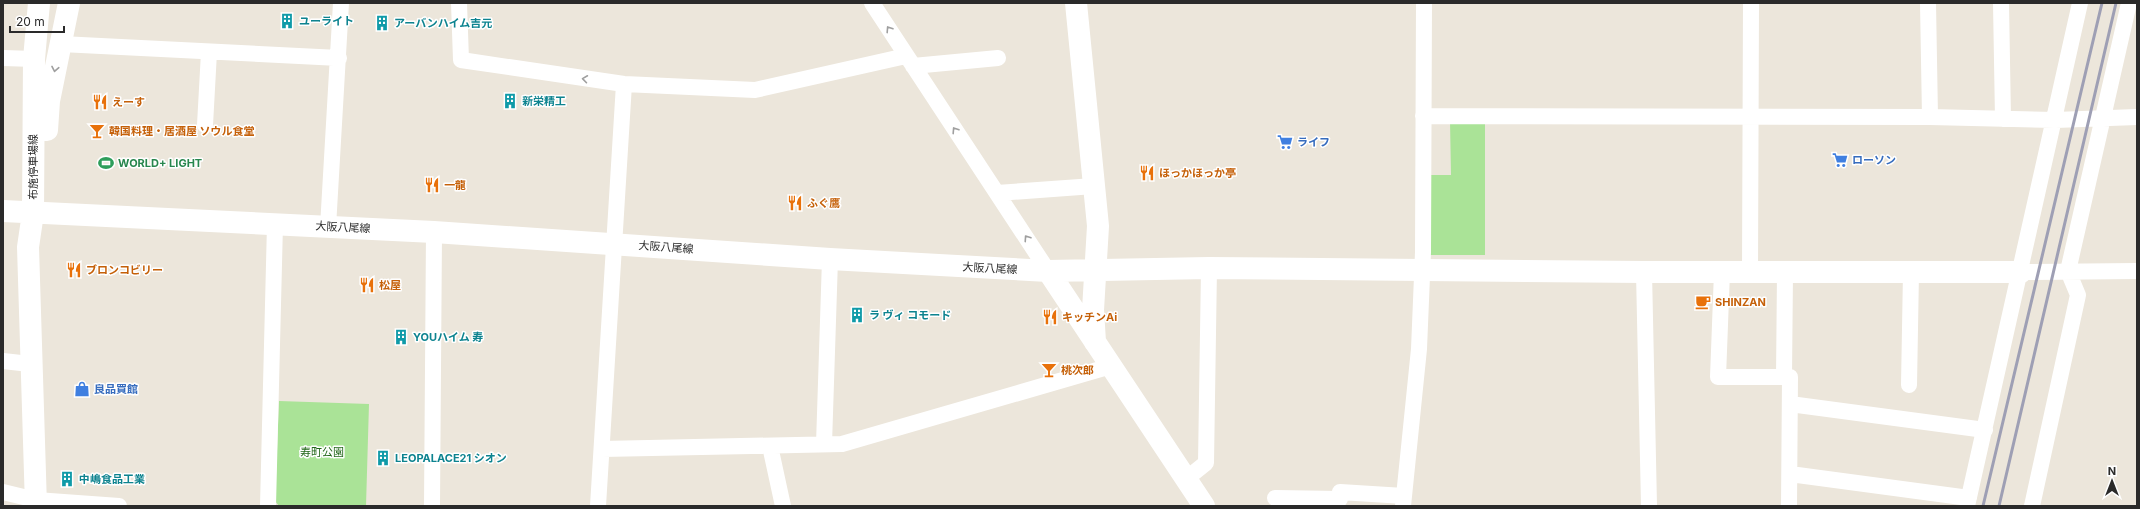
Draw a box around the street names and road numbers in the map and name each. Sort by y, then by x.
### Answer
street label: 布施停車場線 [26,134,40,200]
street label: 大阪八尾線 [315,219,371,235]
street label: 大阪八尾線 [638,238,694,256]
street label: 大阪八尾線 [962,260,1018,276]

